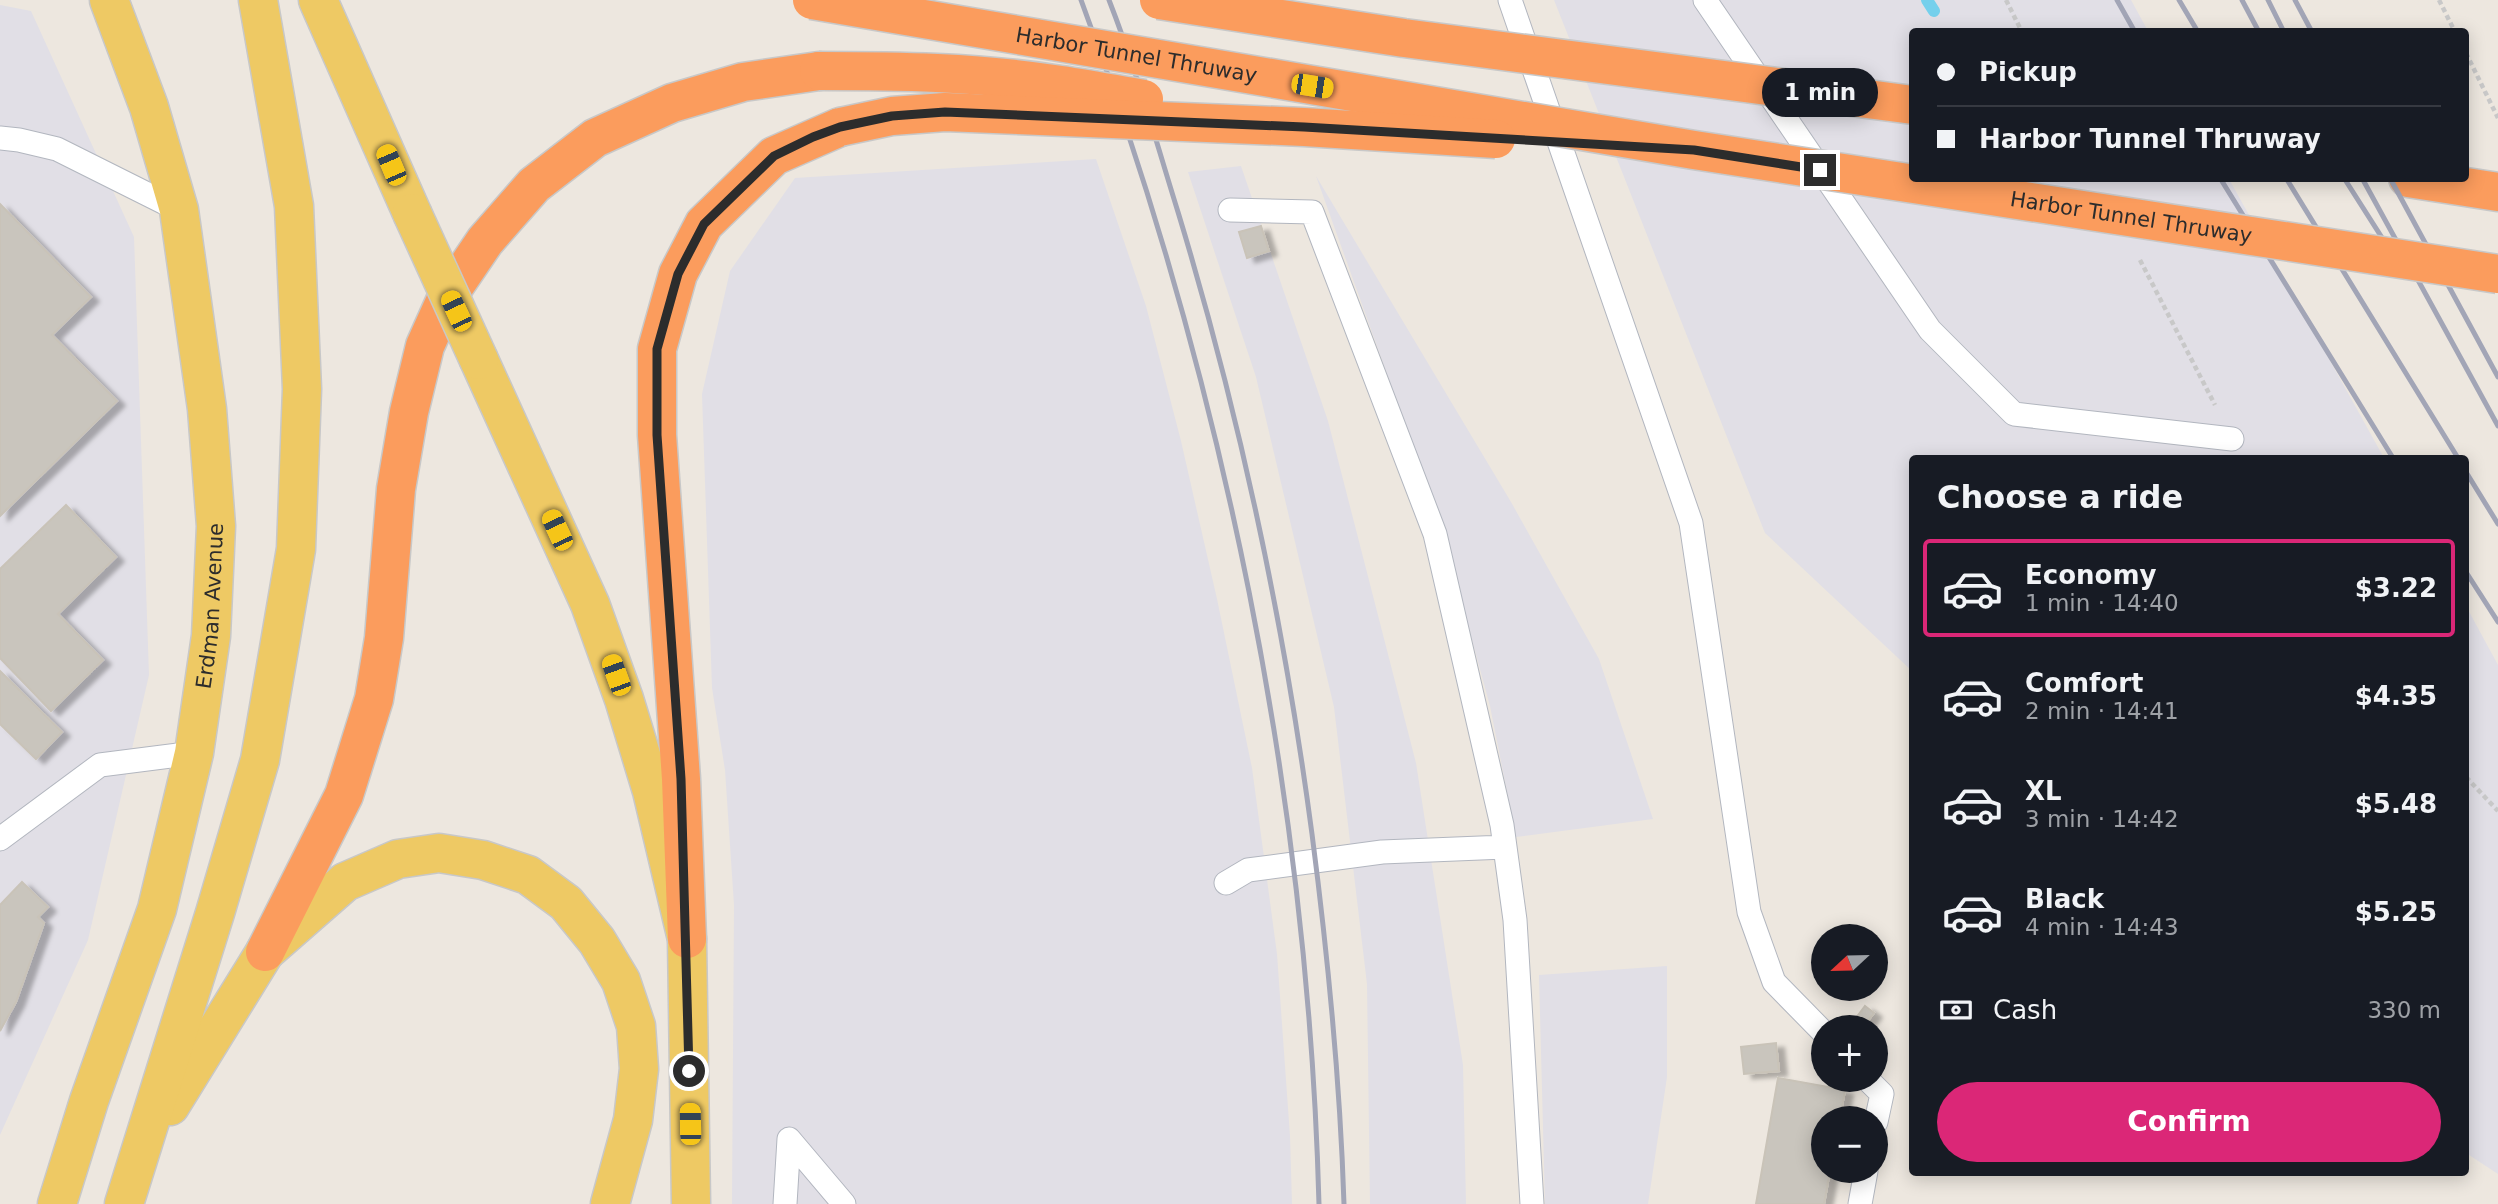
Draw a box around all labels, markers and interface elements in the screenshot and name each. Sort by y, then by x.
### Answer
street label: Harbor Tunnel Thruway [1014,23,1259,87]
text: Pickup [1979,57,2077,87]
callout: 1 min [1762,68,1878,118]
car [1290,72,1335,100]
text: 1 min [1784,79,1856,105]
text: Harbor Tunnel Thruway [1979,124,2321,154]
car [374,142,409,188]
route end [1804,154,1836,186]
street label: Harbor Tunnel Thruway [2009,187,2254,248]
car [438,288,475,334]
text: Choose a ride [1937,478,2183,516]
car [539,507,576,553]
street label: Erdman Avenue [191,523,228,690]
icon: car [1941,557,2004,620]
text: Economy [2025,560,2156,590]
text: $3.22 [2355,573,2437,603]
text: 1 min · 14:40 [2025,590,2179,616]
car [599,652,634,698]
icon: car [1941,665,2004,728]
text: Comfort [2025,668,2143,698]
text: $4.35 [2355,681,2437,711]
text: 2 min · 14:41 [2025,698,2179,724]
icon: car [1941,773,2004,836]
text: XL [2025,776,2062,806]
text: $5.48 [2355,789,2437,819]
text: 3 min · 14:42 [2025,806,2179,832]
icon: car [1941,881,2004,944]
text: Black [2025,884,2104,914]
text: $5.25 [2355,897,2437,927]
text: 4 min · 14:43 [2025,914,2179,940]
north arrow [1811,924,1888,1001]
map controls [1811,924,1888,1183]
icon: cash [1937,991,1975,1029]
text: Cash [1993,995,2057,1025]
text: 330 m [2367,997,2441,1023]
button: + [1811,1015,1888,1092]
route start [673,1055,705,1087]
button: Confirm [1937,1082,2441,1162]
car [680,1103,701,1145]
button: − [1811,1106,1888,1183]

